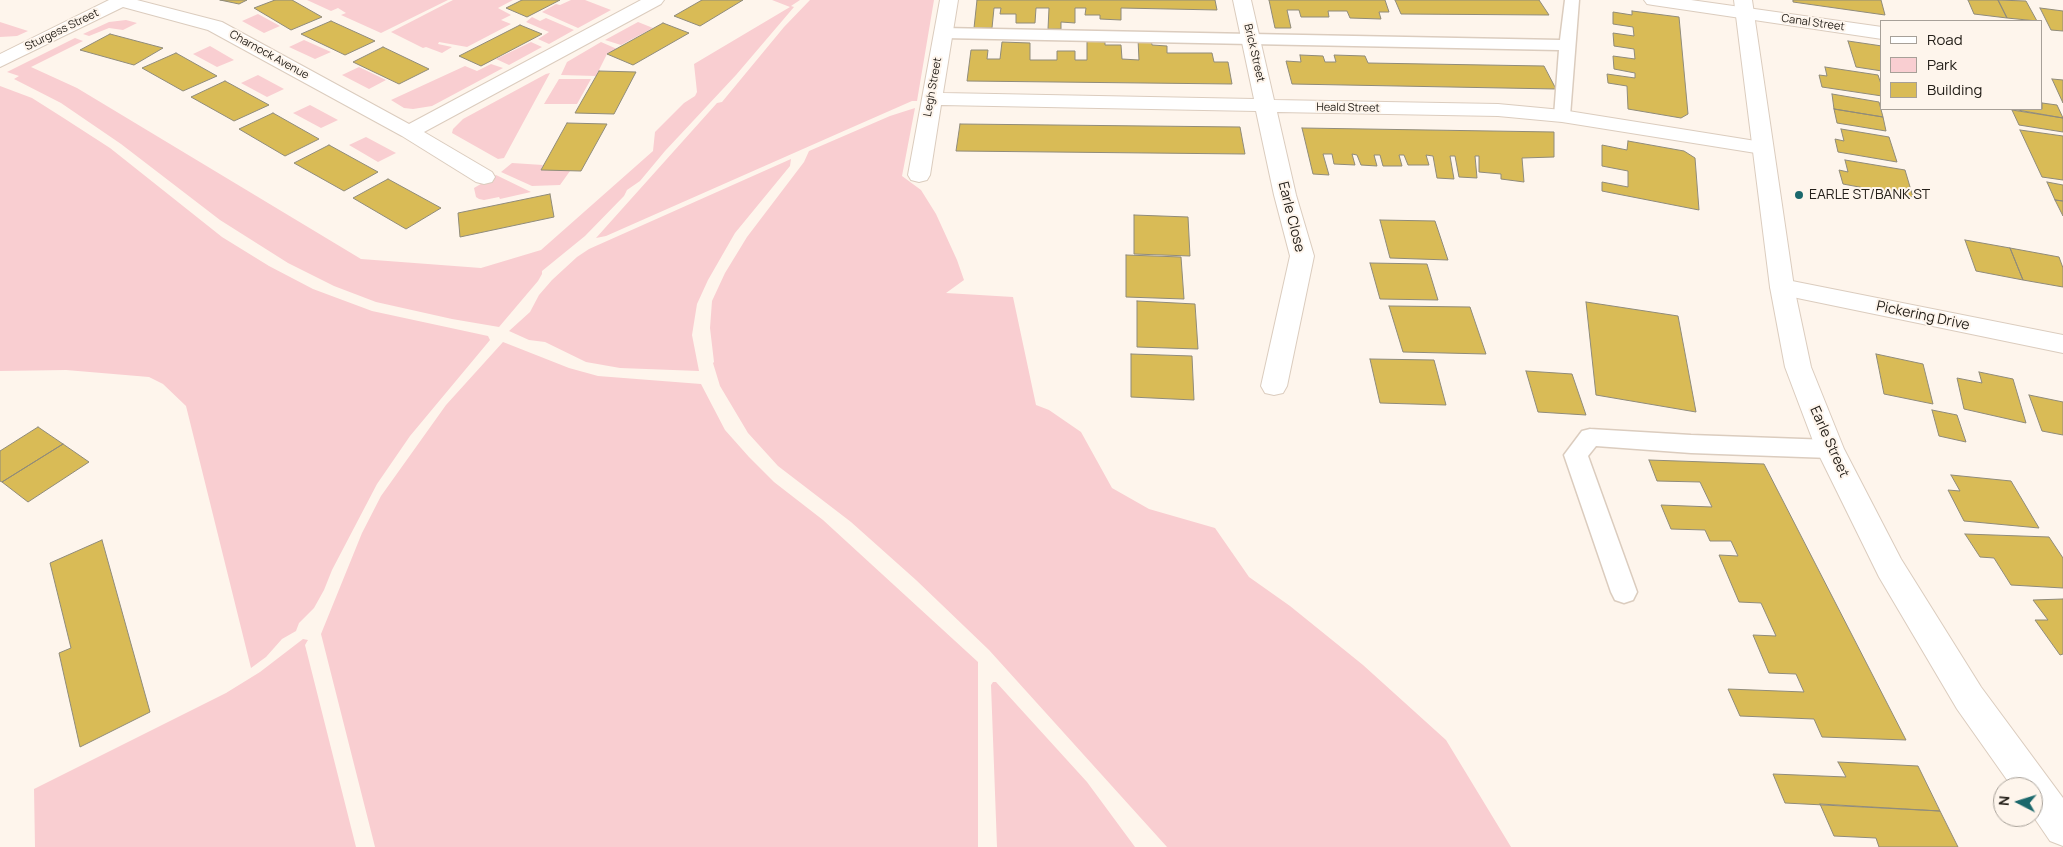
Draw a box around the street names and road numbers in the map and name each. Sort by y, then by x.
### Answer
street label: Sturgess Street [23,6,101,54]
street label: Canal Street [1781,12,1845,34]
street label: Brick Street [1241,23,1267,83]
street label: Charnock Avenue [227,28,311,82]
street label: Legh Street [921,57,945,117]
street label: Heald Street [1316,101,1380,115]
street label: Earle Close [1274,180,1308,254]
street label: Pickering Drive [1875,298,1971,334]
street label: Earle Street [1806,404,1852,480]

